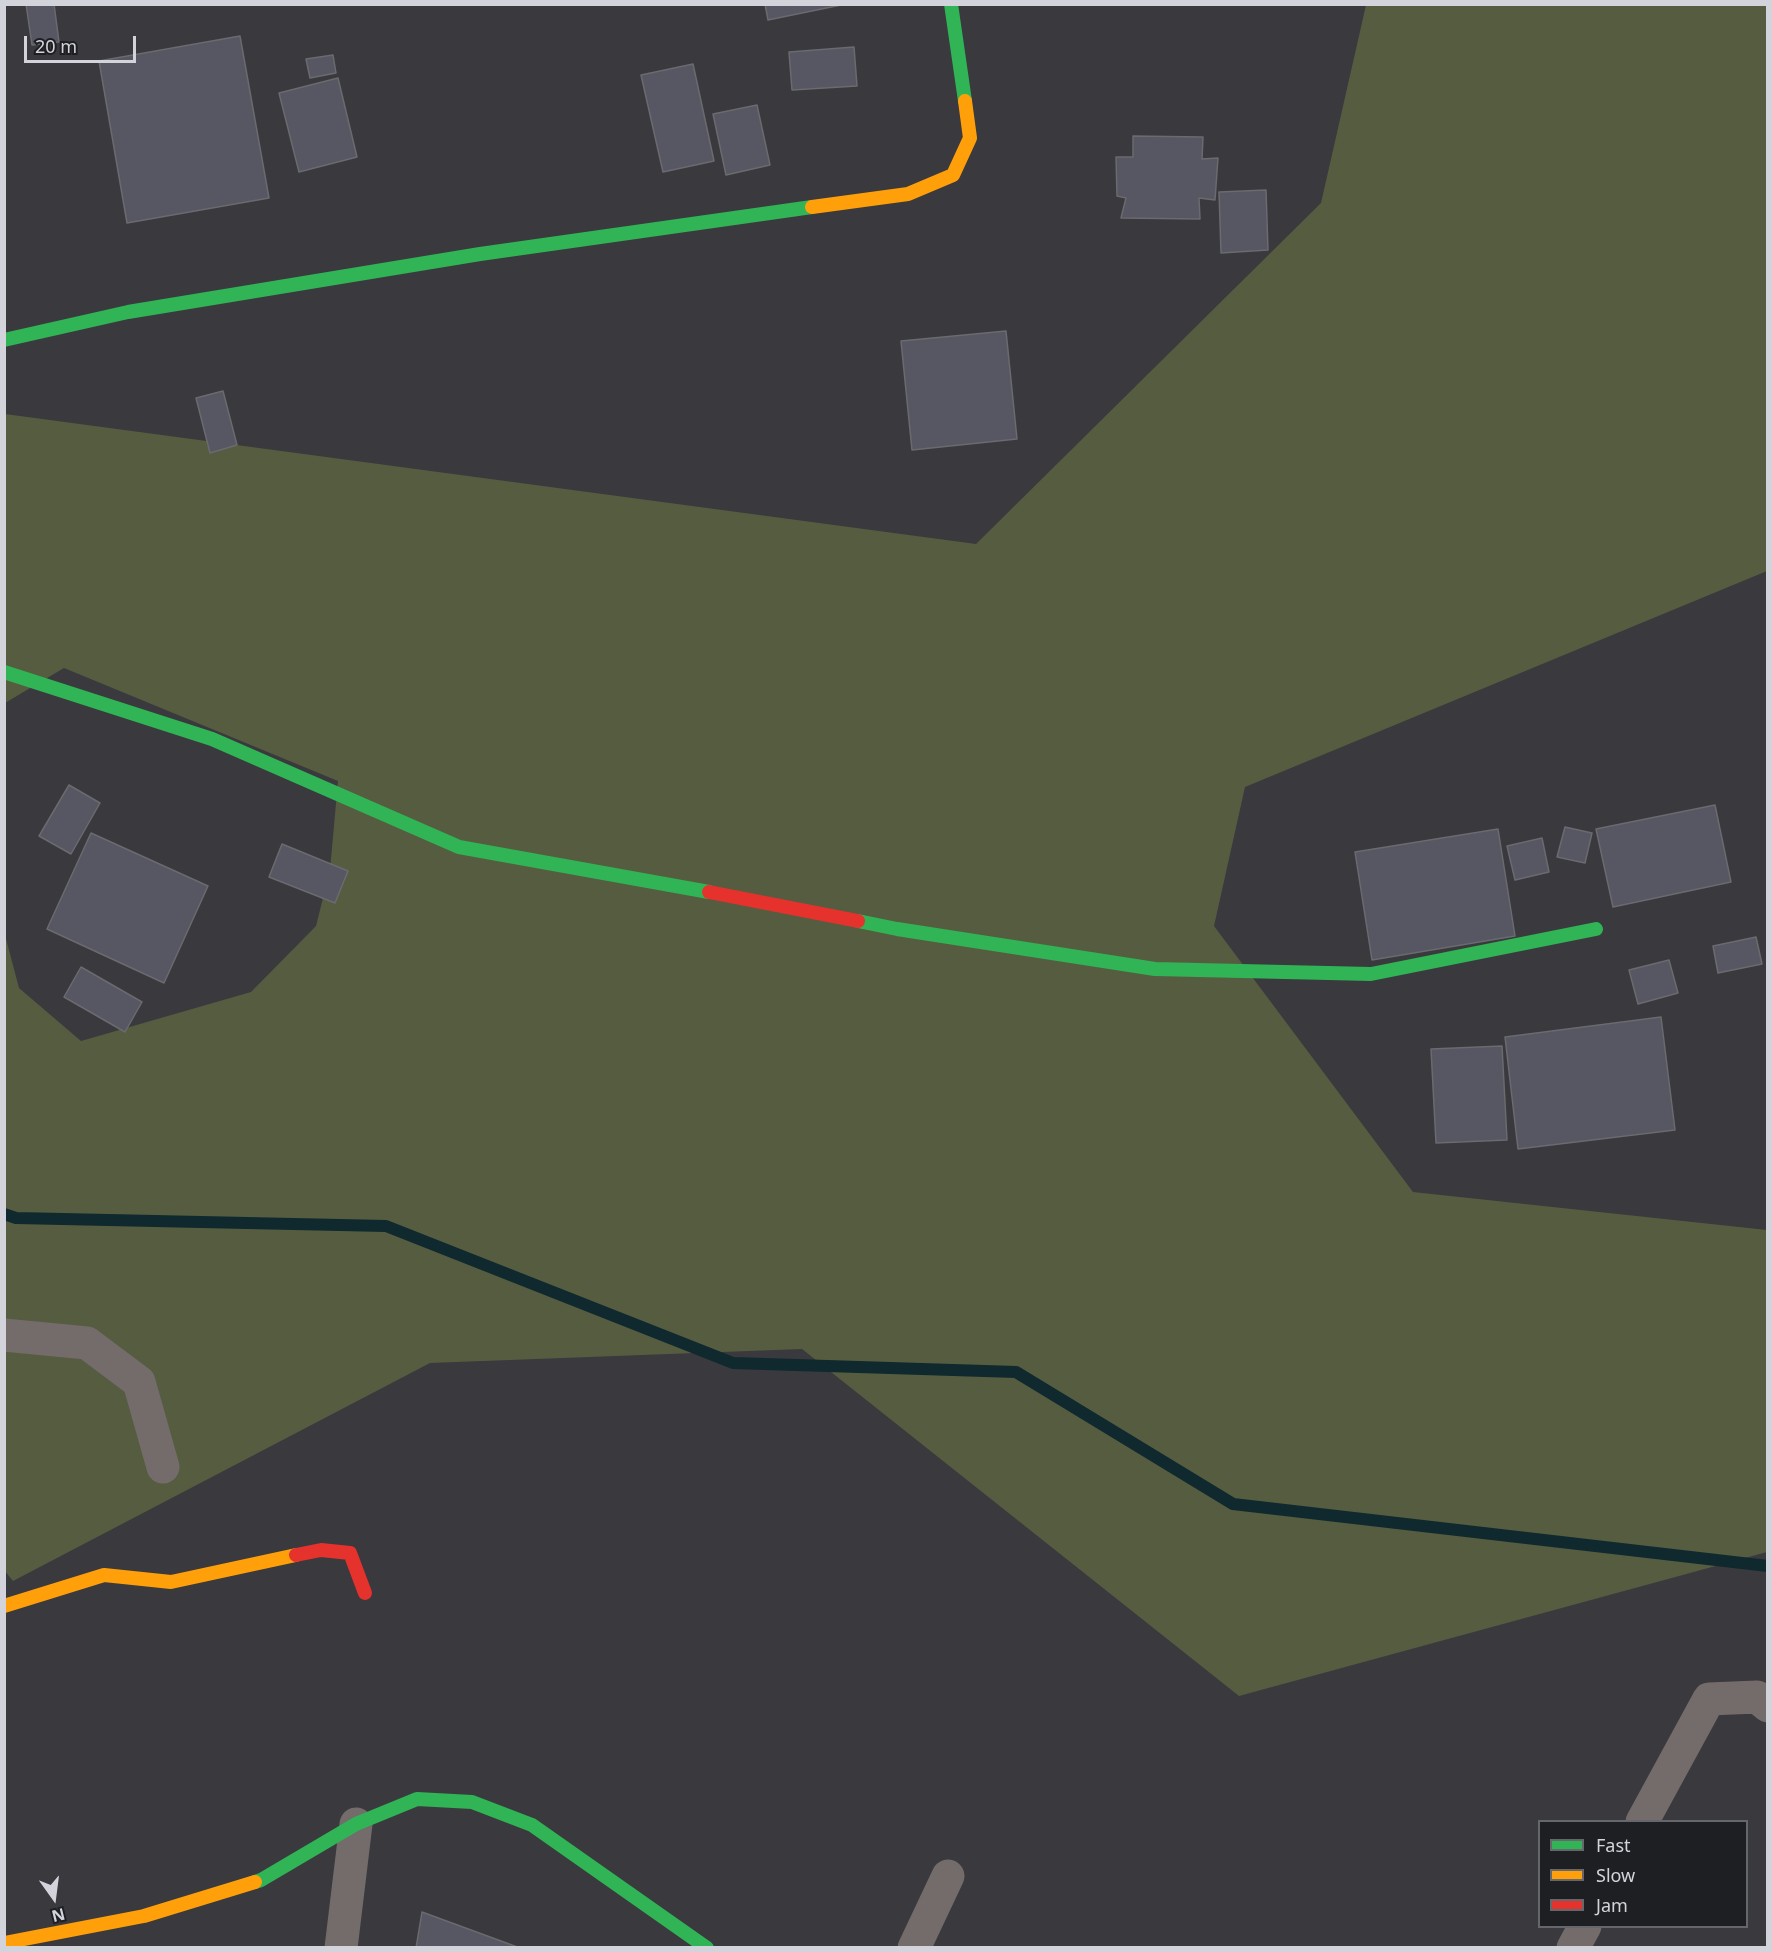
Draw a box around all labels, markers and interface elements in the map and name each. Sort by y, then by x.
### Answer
scale bar [27,24,140,62]
text: 20 m [35,34,77,58]
legend [1538,1820,1748,1928]
text: Fast [1596,1833,1631,1857]
text: Slow [1596,1863,1635,1887]
north arrow [24,1868,84,1928]
text: Jam [1596,1893,1628,1917]
text: N [49,1903,67,1928]

